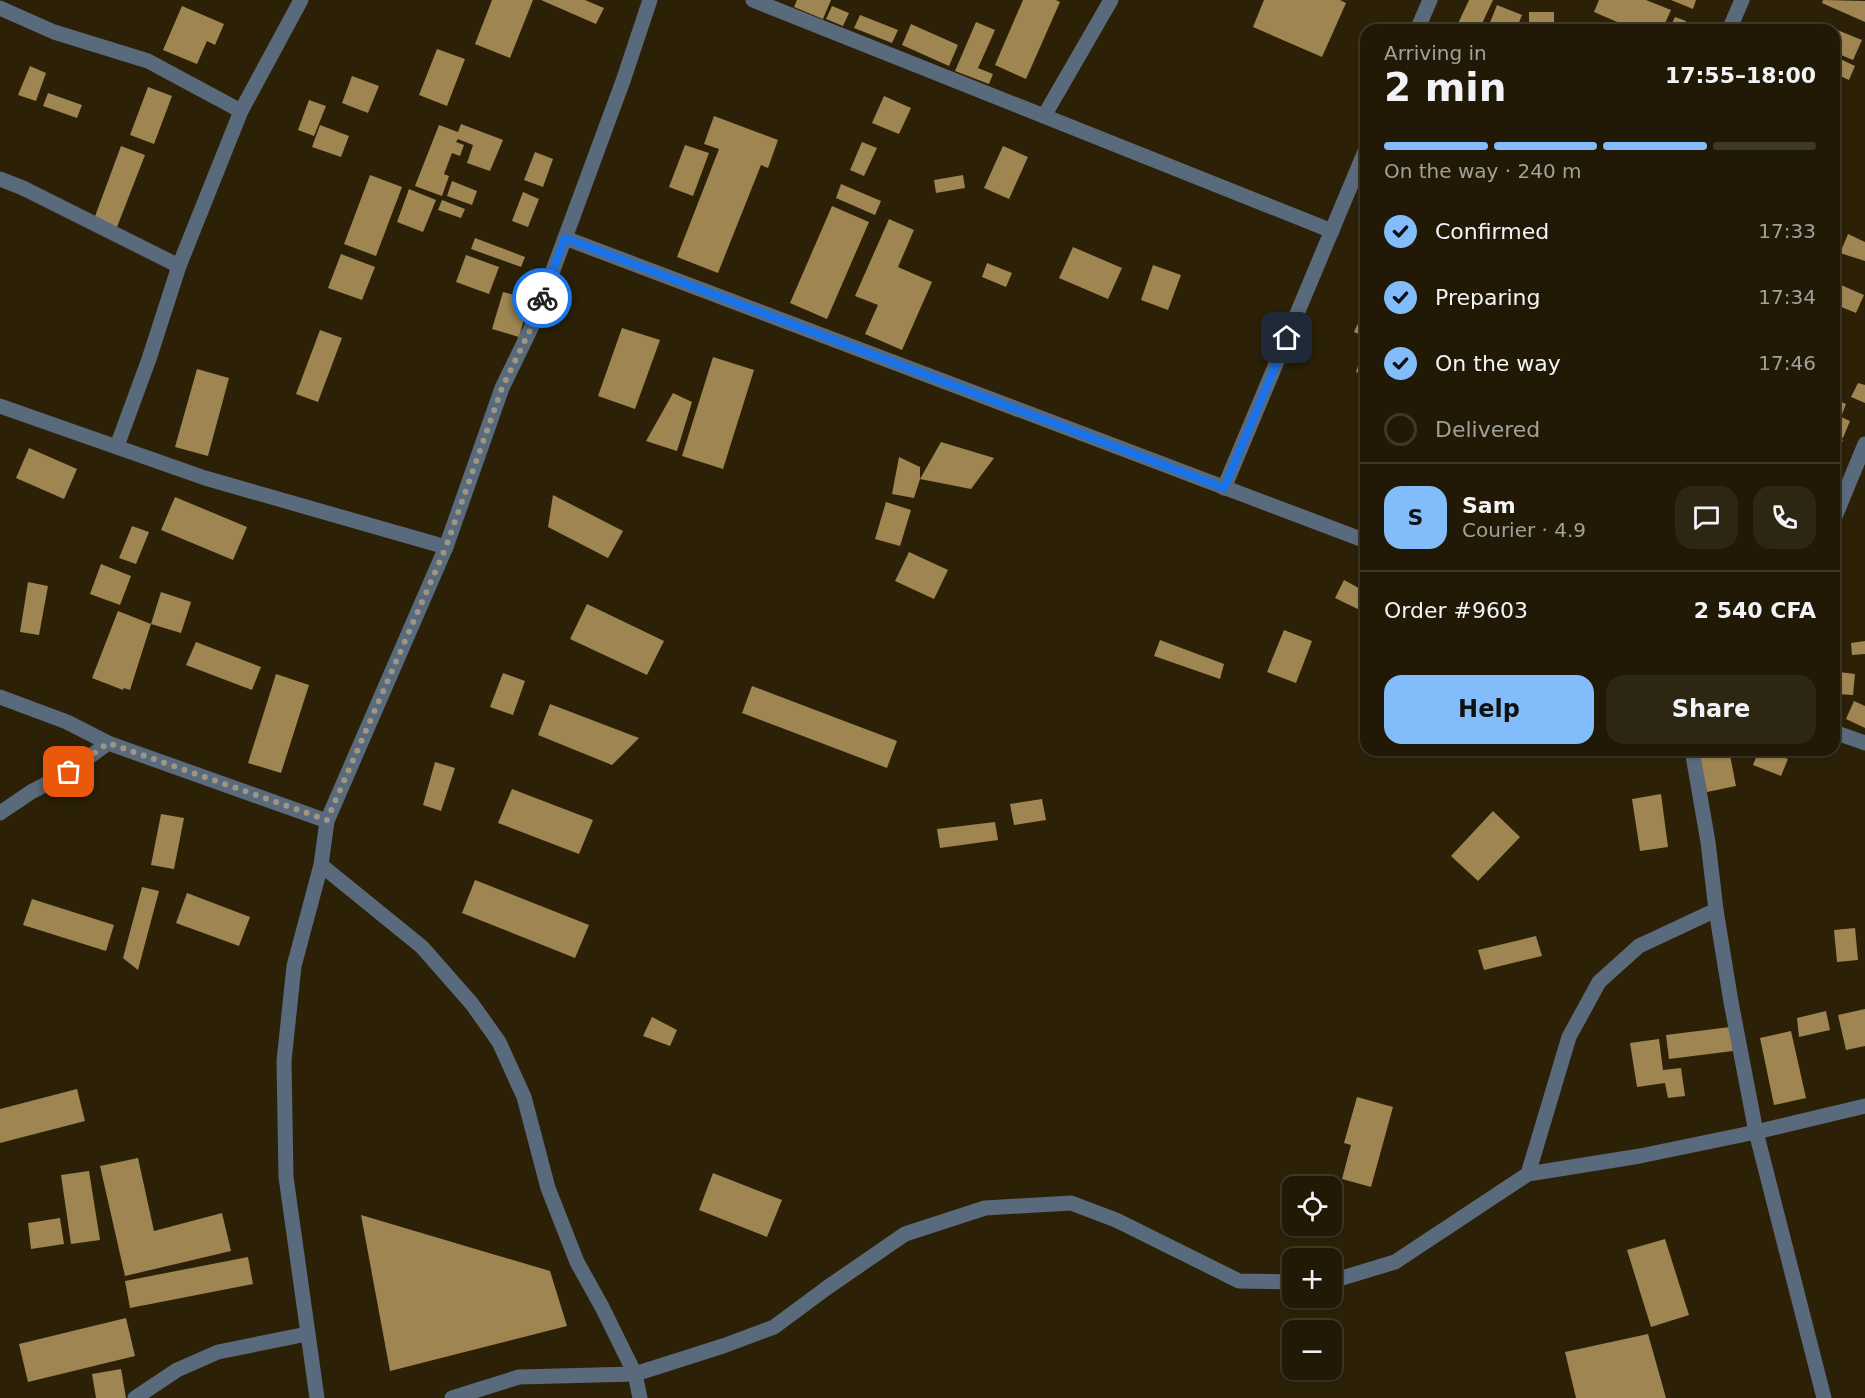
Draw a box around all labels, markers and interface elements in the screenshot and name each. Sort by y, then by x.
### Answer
text: Arriving in [1384,41,1487,65]
text: 17:55–18:00 [1665,63,1816,88]
text: 2 min [1384,65,1506,110]
text: On the way · 240 m [1384,159,1582,183]
icon: check [1384,215,1417,248]
text: Confirmed [1435,219,1549,244]
text: 17:33 [1758,219,1816,243]
courier [512,268,572,328]
icon: check [1384,281,1417,314]
icon: bike [526,282,559,315]
text: Preparing [1435,285,1541,310]
text: 17:34 [1758,285,1816,309]
pin [1261,312,1312,363]
icon: home [1270,321,1303,354]
icon: check [1384,347,1417,380]
text: On the way [1435,351,1561,376]
text: 17:46 [1758,351,1816,375]
text: Delivered [1435,417,1540,442]
button: chat [1675,486,1738,549]
button: phone [1753,486,1816,549]
text: Sam [1462,493,1516,518]
text: S [1408,505,1423,530]
text: Courier · 4.9 [1462,518,1586,542]
text: Order #9603 [1384,598,1528,623]
text: 2 540 CFA [1694,598,1816,623]
button: Help [1384,675,1594,744]
button: Share [1606,675,1816,744]
pin [43,746,94,797]
icon: bag [52,755,85,788]
map controls [1282,1176,1342,1380]
button: locate [1282,1176,1342,1236]
button: + [1282,1248,1342,1308]
button: − [1282,1320,1342,1380]

